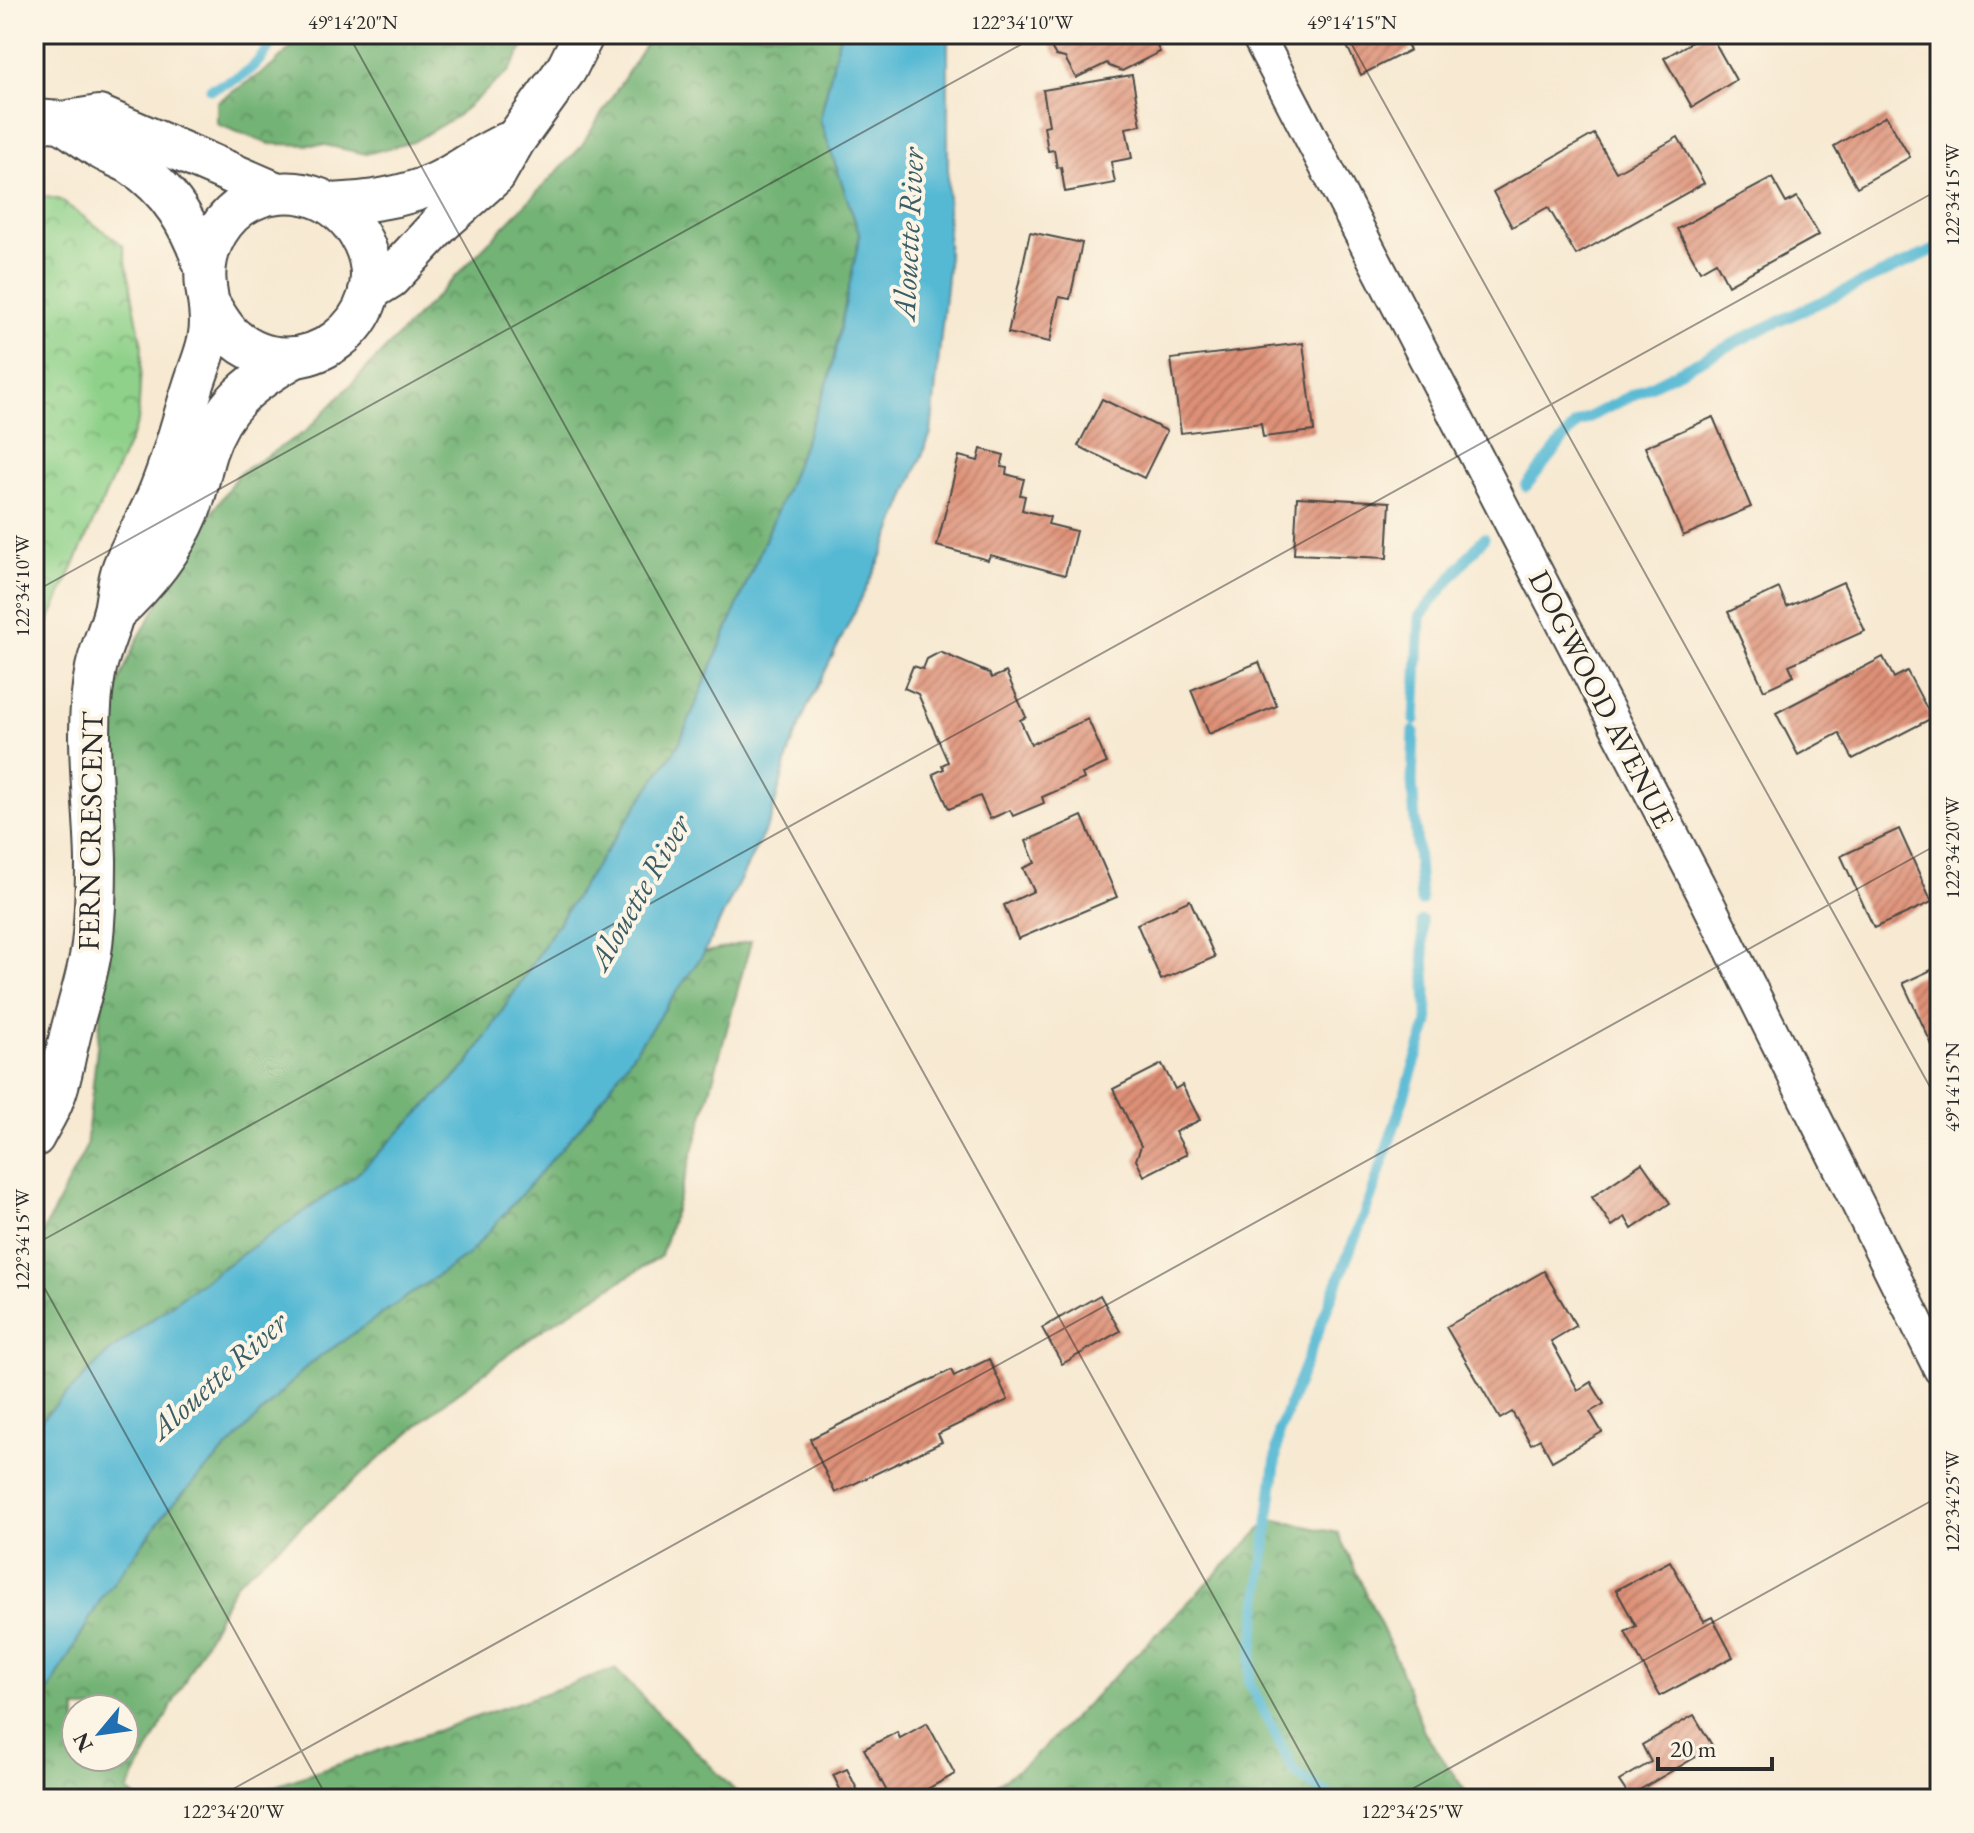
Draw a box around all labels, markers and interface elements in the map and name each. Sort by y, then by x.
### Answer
text: 49°14'20"N [308,9,398,35]
text: 122°34'10"W [971,9,1074,35]
text: 49°14'15"N [1307,9,1397,35]
text: 122°34'15"W [1939,143,1965,246]
water label: Alouette River [882,145,934,323]
text: 122°34'10"W [9,534,35,637]
street label: DOGWOOD AVENUE [1520,563,1684,835]
street label: FERN CRESCENT [68,710,112,951]
text: 122°34'20"W [1939,796,1965,899]
water label: Alouette River [577,805,701,979]
text: 49°14'15"N [1939,1042,1965,1132]
text: 122°34'15"W [9,1188,35,1291]
water label: Alouette River [138,1300,298,1450]
text: 122°34'25"W [1939,1450,1965,1553]
north arrow [60,1693,140,1773]
scale bar [1658,1721,1772,1771]
text: N [66,1727,100,1757]
text: 20 m [1670,1733,1717,1764]
text: 122°34'20"W [182,1798,285,1824]
text: 122°34'25"W [1361,1798,1464,1824]

